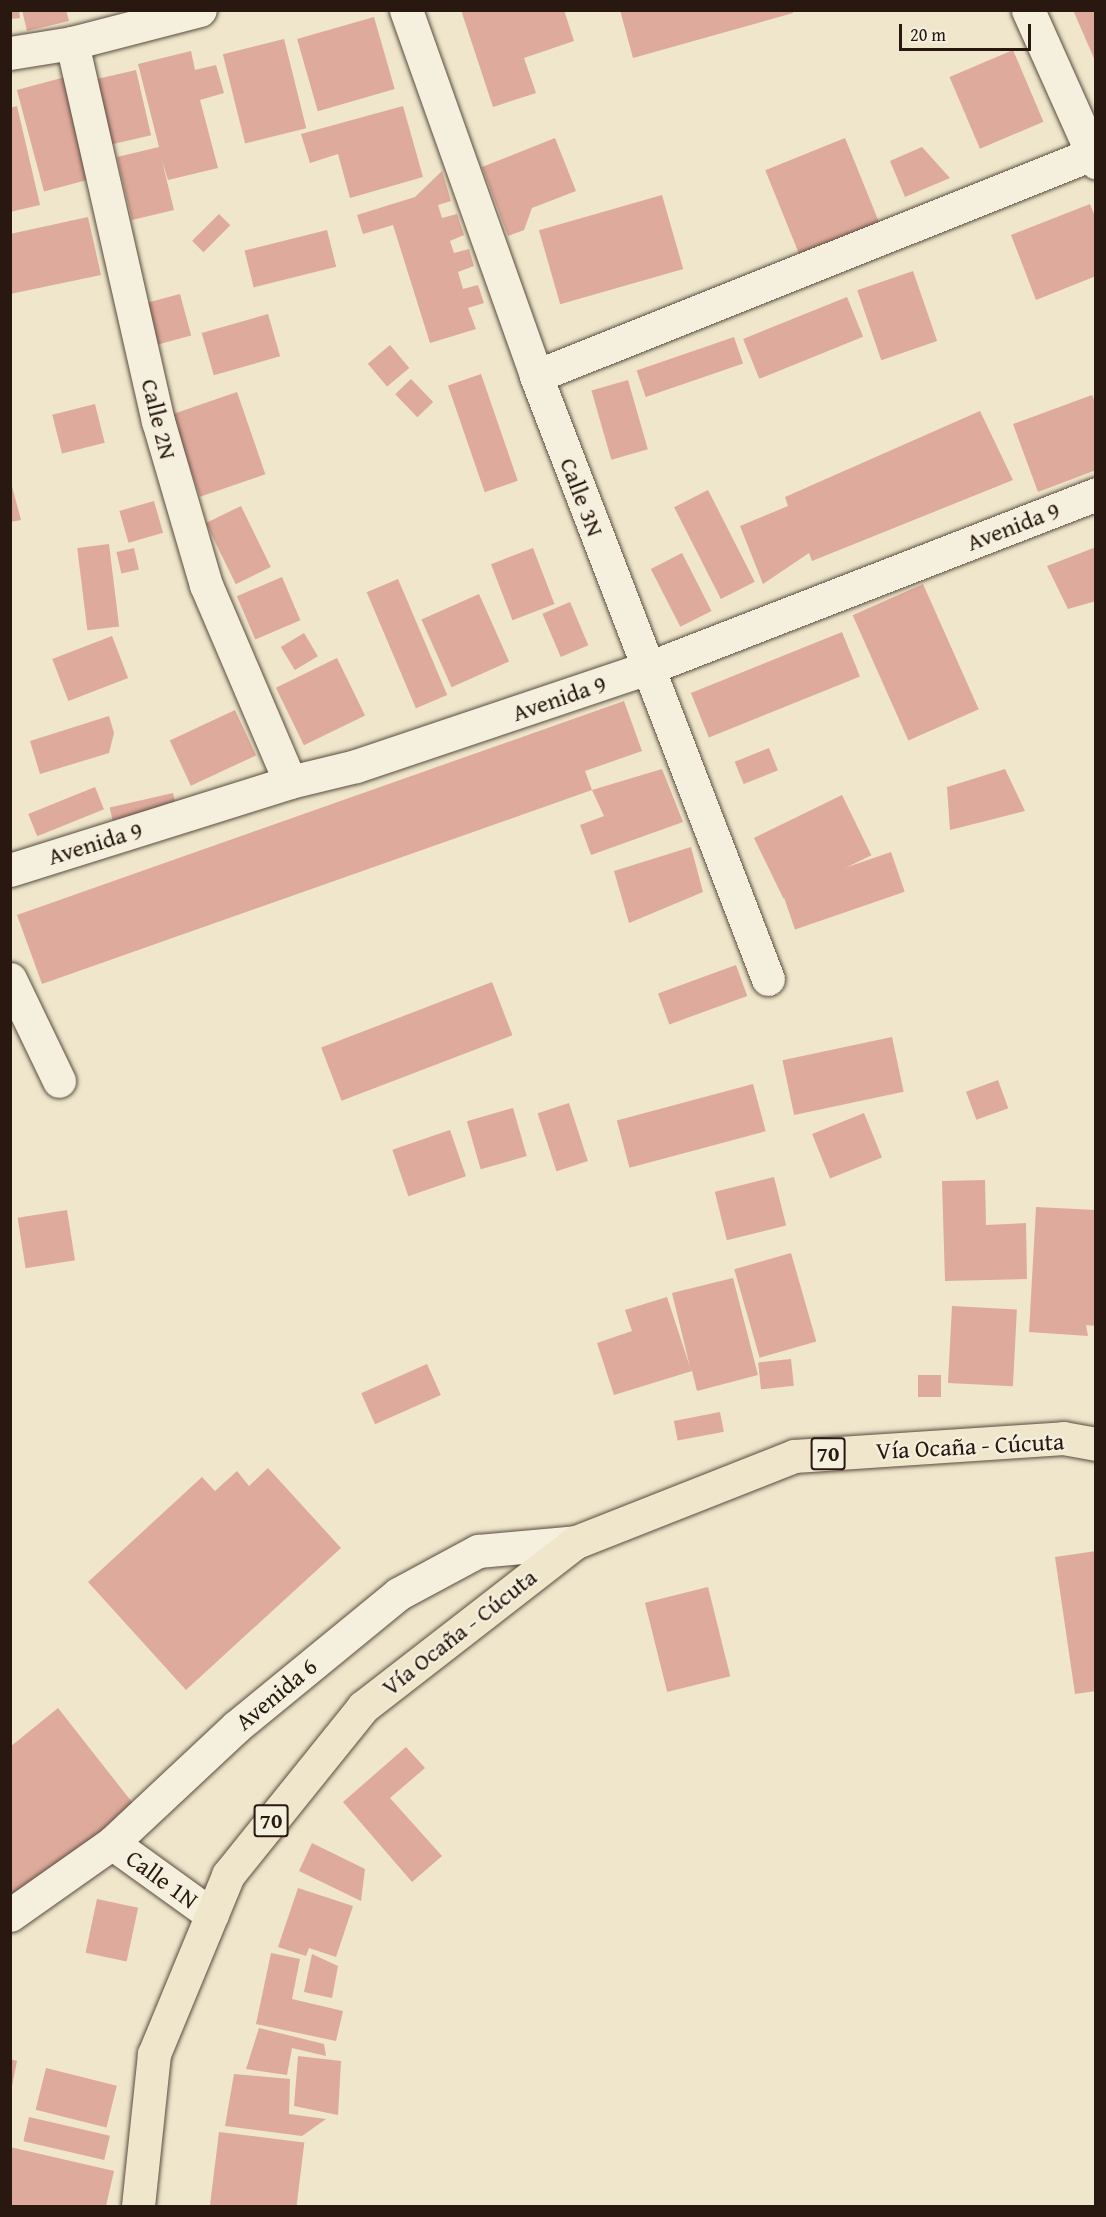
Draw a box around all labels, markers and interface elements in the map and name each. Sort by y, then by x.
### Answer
scale bar [902,12,1034,50]
text: 20 m [910,21,946,48]
street label: Calle 2N [135,376,183,462]
street label: Calle 3N [554,454,610,540]
street label: Avenida 9 [962,495,1064,557]
street label: Avenida 9 [508,669,610,727]
street label: Avenida 9 [44,815,146,871]
street label: Vía Ocaña - Cúcuta [875,1427,1065,1465]
road number: 70 [810,1435,846,1473]
street label: Vía Ocaña - Cúcuta [376,1563,542,1701]
street label: Avenida 6 [230,1652,322,1736]
road number: 70 [253,1802,289,1840]
street label: Calle 1N [121,1843,203,1915]

